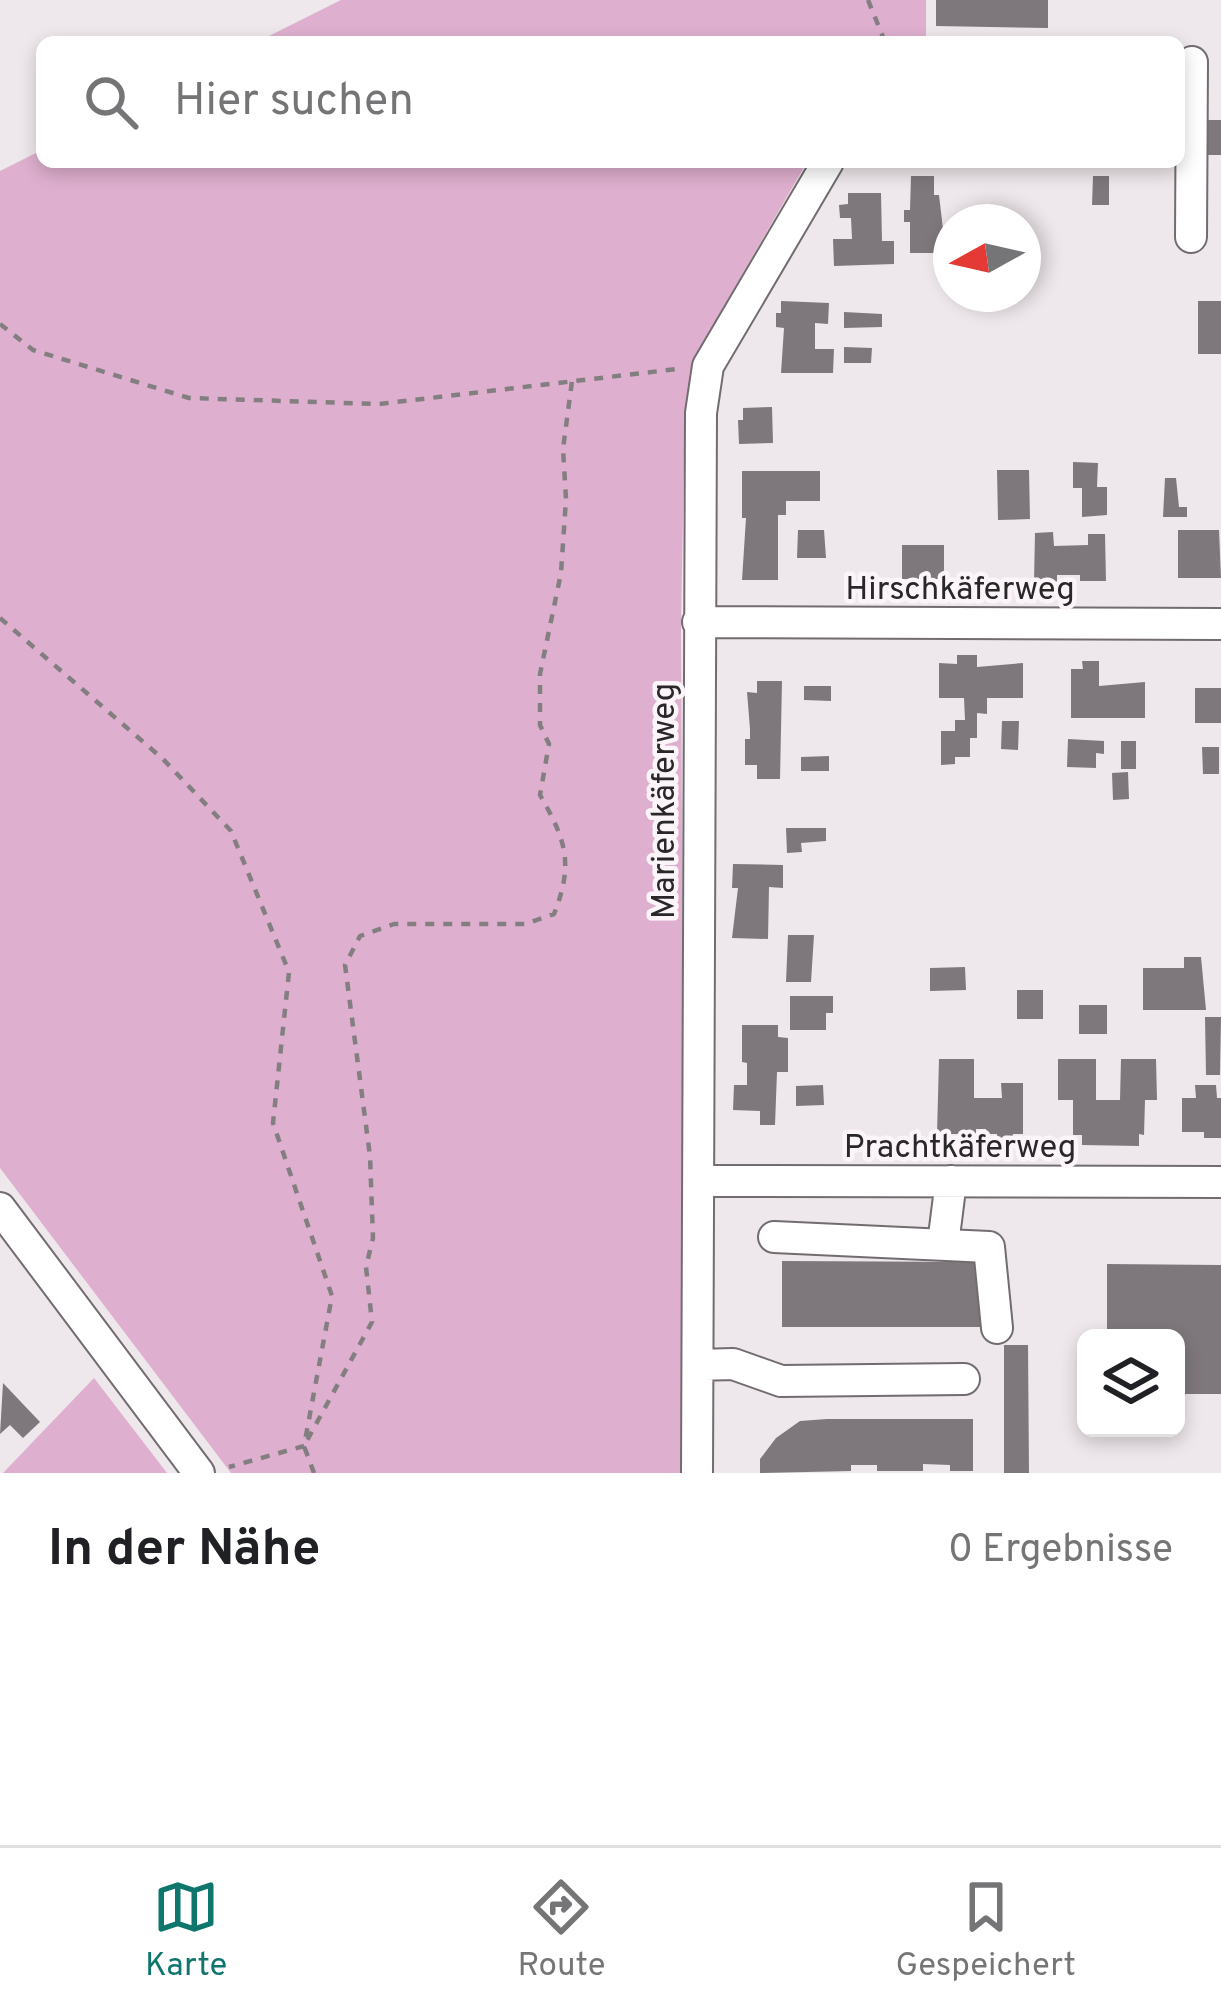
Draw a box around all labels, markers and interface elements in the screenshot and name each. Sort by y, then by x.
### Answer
search box [36,36,1185,168]
icon: search [78,69,144,135]
text: Hier suchen [174,74,414,131]
north arrow [933,204,1041,312]
street label: Hirschkäferweg [845,570,1075,612]
street label: Marienkäferweg [645,683,687,919]
street label: Prachtkäferweg [844,1128,1076,1170]
map controls [1077,1329,1185,1437]
button: layers [1077,1329,1185,1437]
text: In der Nähe [48,1519,320,1584]
text: 0 Ergebnisse [948,1527,1173,1576]
tab: Karte [145,1874,227,1988]
tab: Route [517,1874,605,1988]
tab: Gespeichert [896,1874,1076,1988]

